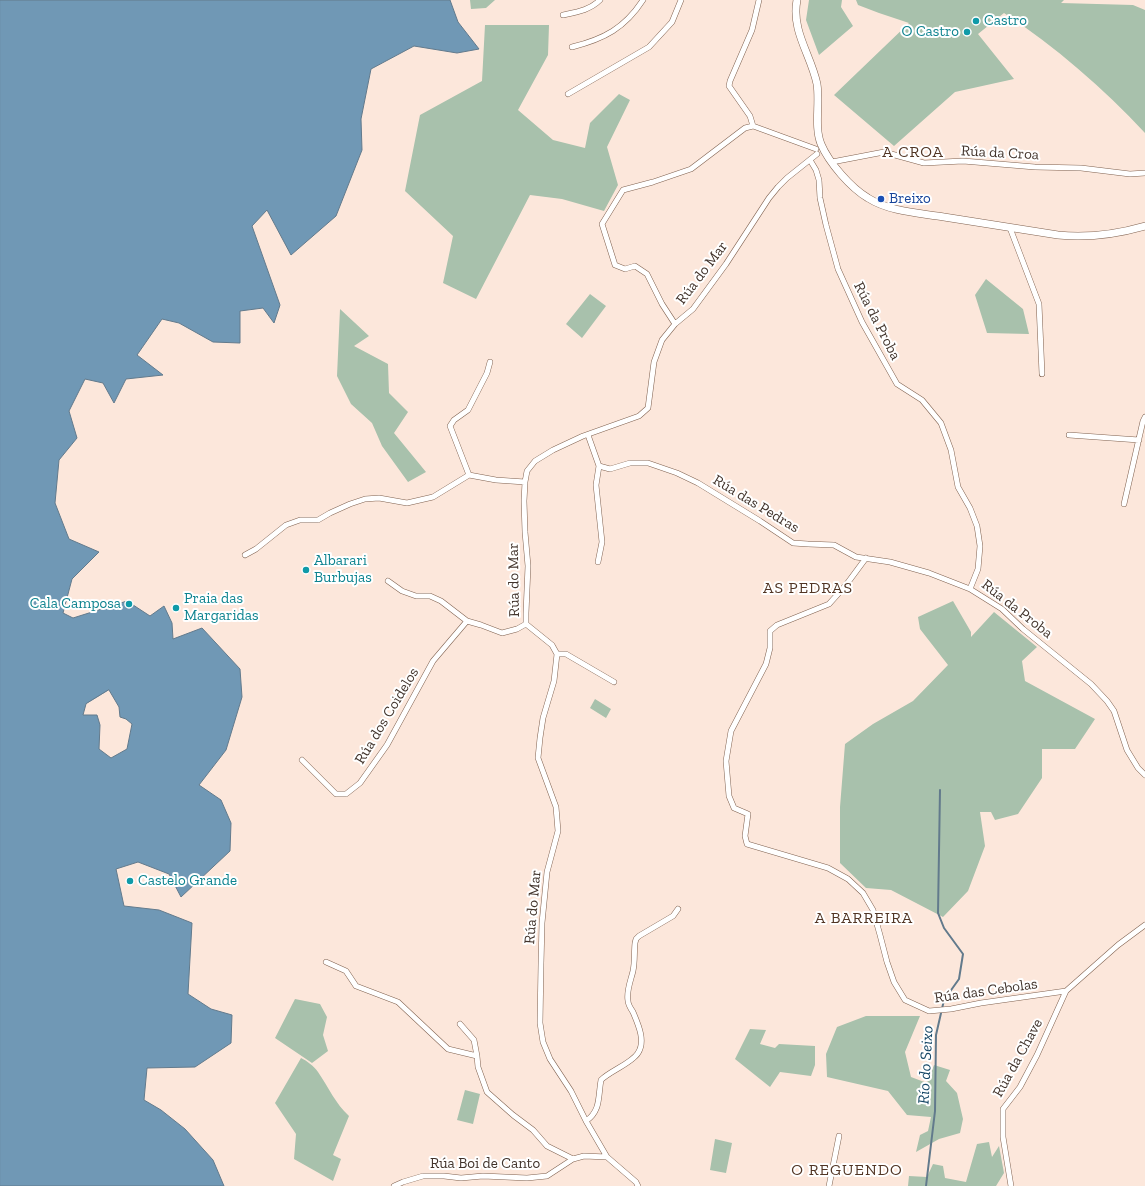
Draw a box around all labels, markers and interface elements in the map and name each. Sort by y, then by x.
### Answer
place label: Castro [984,12,1027,30]
marker: Castro [971,16,981,26]
place label: O Castro [902,23,959,41]
marker: O Castro [962,27,972,37]
district label: A CROA [882,142,944,162]
street label: Rúa da Croa [961,142,1039,164]
place label: Breixo [889,190,931,208]
marker: Breixo [876,194,886,204]
street label: Rúa do Mar [672,238,732,308]
street label: Rúa da Proba [850,279,904,363]
street label: Rúa das Pedras [710,471,802,537]
street label: Rúa do Mar [504,543,524,617]
place label: Albarari Burbujas [314,552,372,587]
marker: Albarari Burbujas [301,565,311,575]
street label: Rúa da Proba [978,576,1056,642]
district label: AS PEDRAS [763,578,853,598]
place label: Praia das Margaridas [184,590,259,625]
place label: Cala Camposa [30,595,121,613]
marker: Cala Camposa [124,599,134,609]
marker: Praia das Margaridas [171,603,181,613]
street label: Rúa dos Coidelos [351,664,423,768]
street label: Rúa do Mar [521,869,545,945]
place label: Castelo Grande [138,872,237,890]
marker: Castelo Grande [125,876,135,886]
district label: A BARREIRA [815,908,913,928]
street label: Rúa das Cebolas [933,975,1039,1007]
street label: Rúa da Chave [989,1016,1047,1100]
water label: Río do Seixo [914,1025,938,1105]
street label: Rúa Boi de Canto [430,1155,540,1173]
district label: O REGUENDO [791,1160,903,1180]

